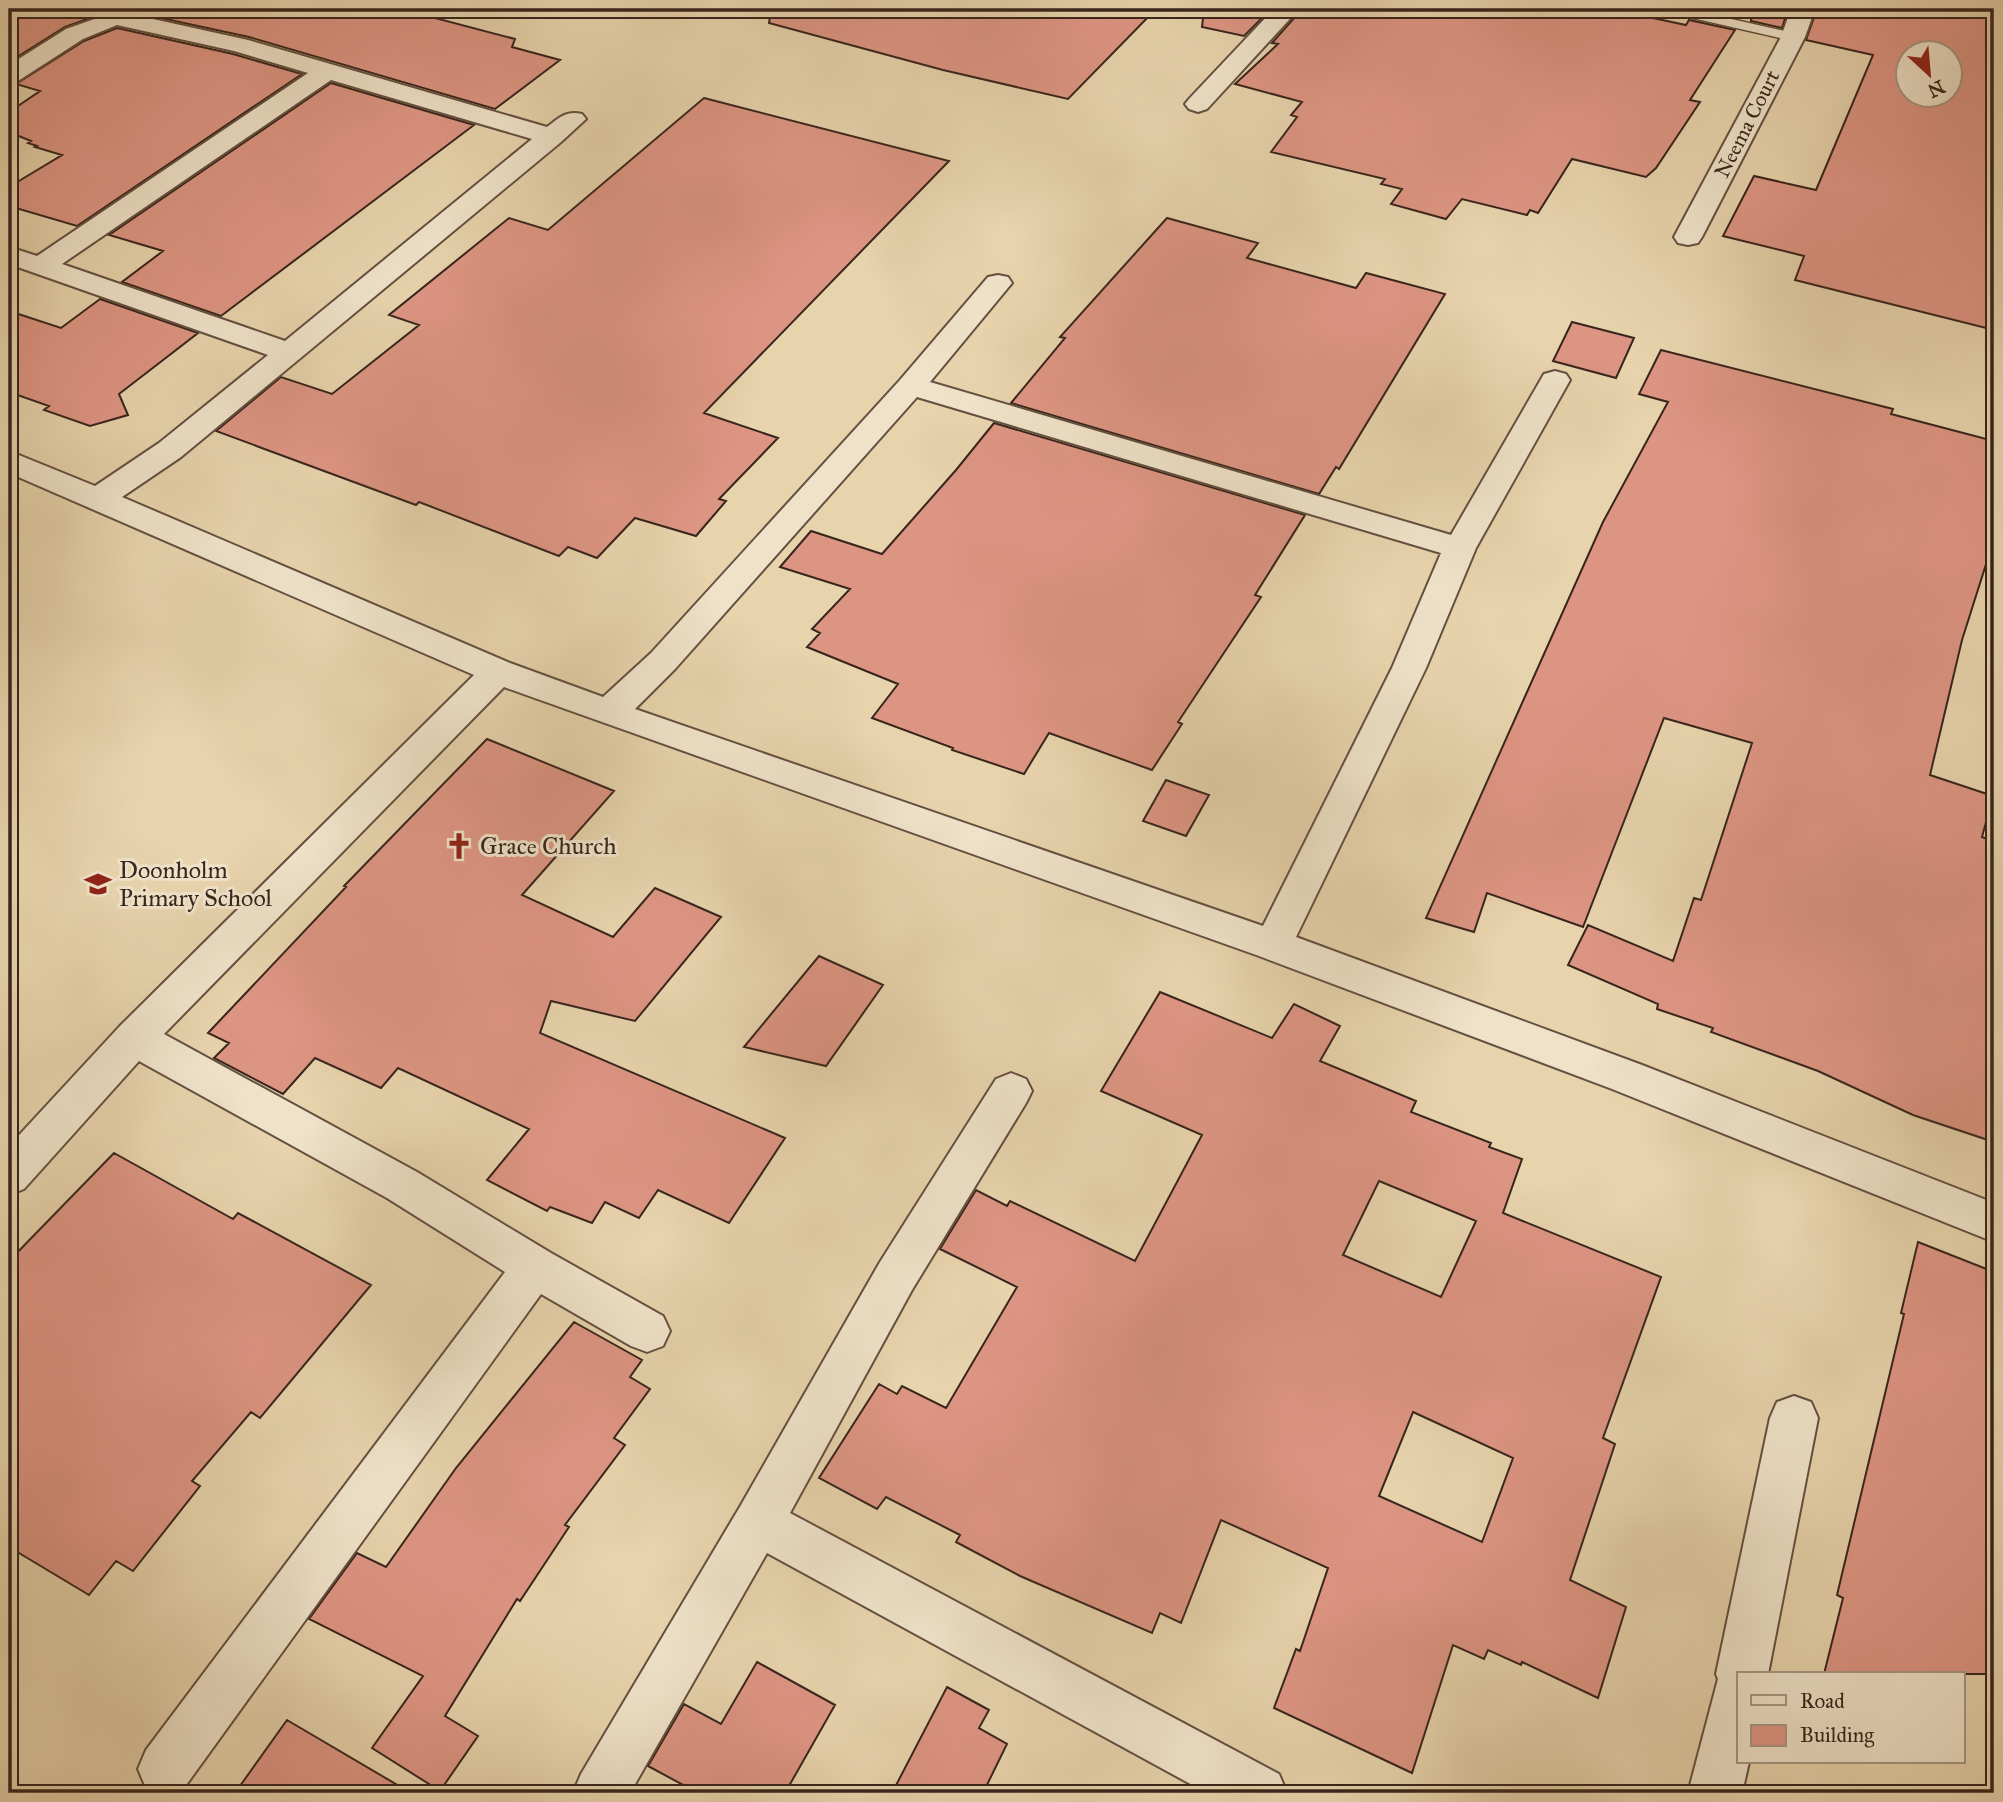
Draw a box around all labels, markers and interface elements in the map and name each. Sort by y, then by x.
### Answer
north arrow [1895,38,1965,108]
street label: Neema Court [1709,65,1786,182]
text: N [1924,75,1949,103]
church icon: Grace Church [444,831,474,861]
place label: Grace Church [480,831,617,861]
place label: Doonholm Primary School [119,855,273,913]
school or university icon: Doonholm Primary School [83,869,113,899]
legend [1737,1672,1965,1764]
text: Road [1800,1688,1845,1714]
text: Building [1800,1722,1874,1748]

